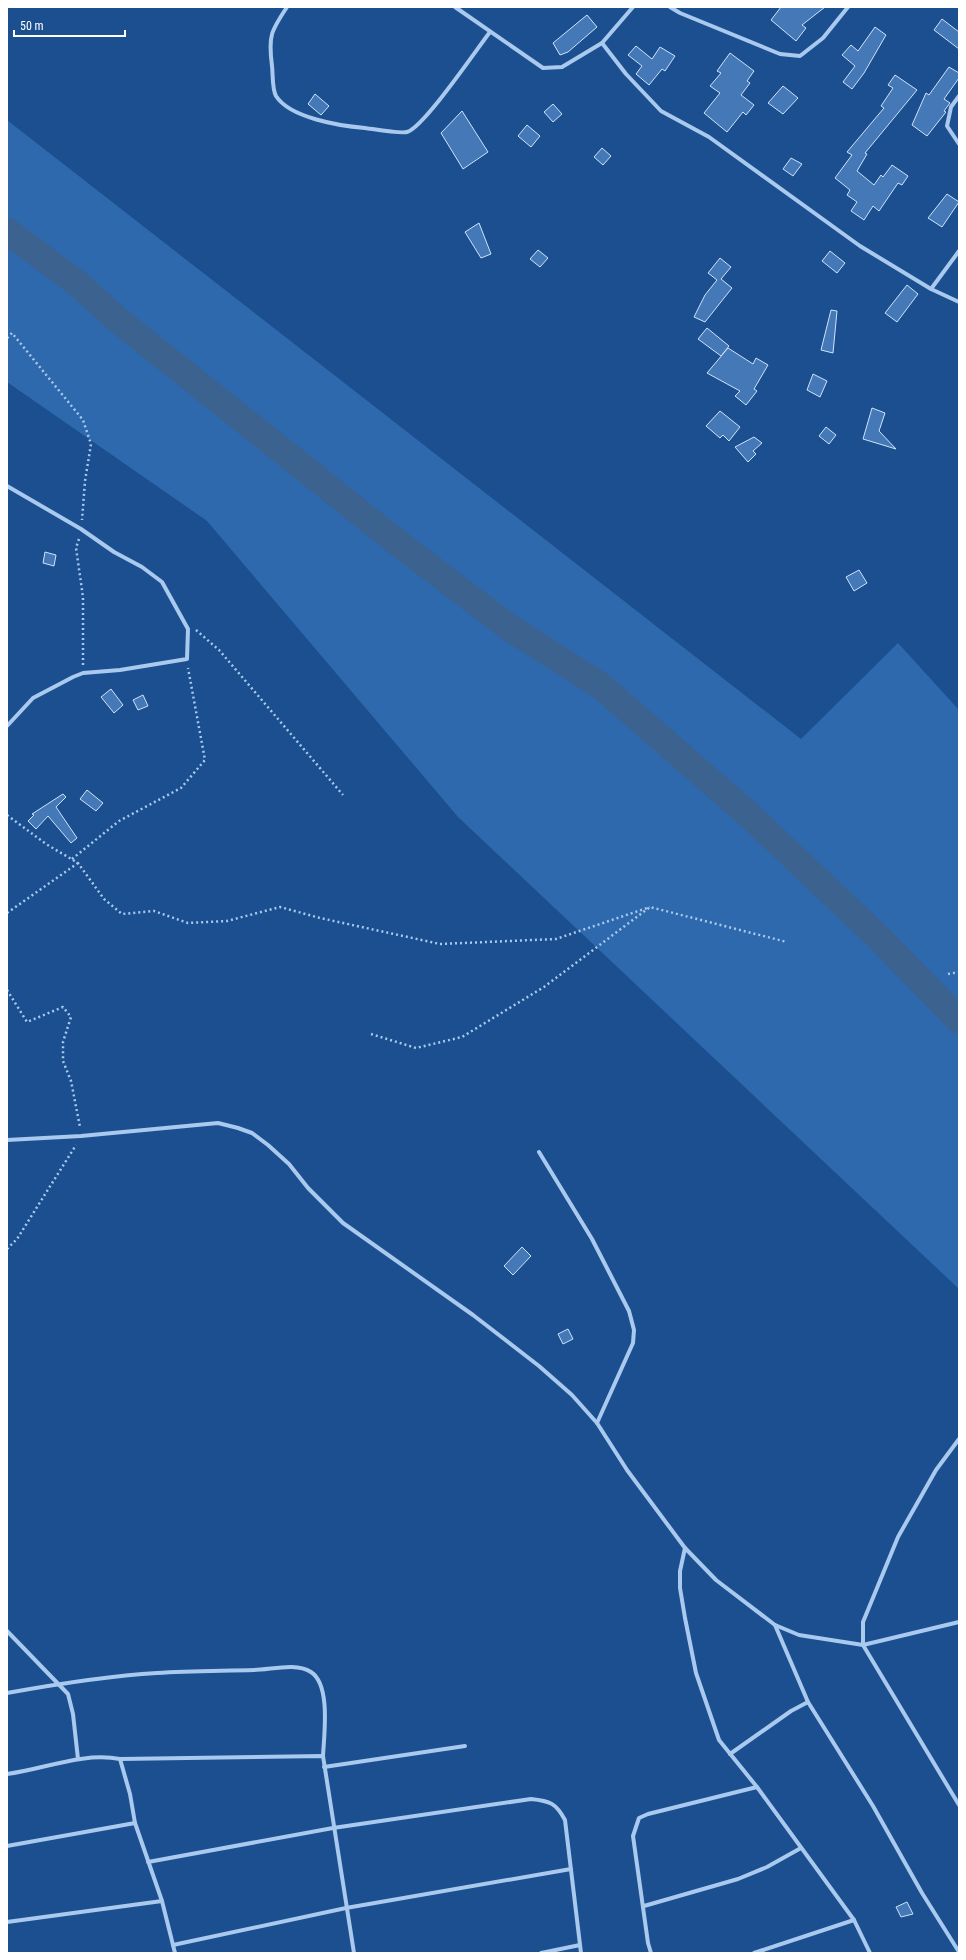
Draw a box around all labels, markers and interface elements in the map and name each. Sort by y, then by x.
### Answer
scale bar [14,12,125,38]
text: 50 m [20,19,44,33]

